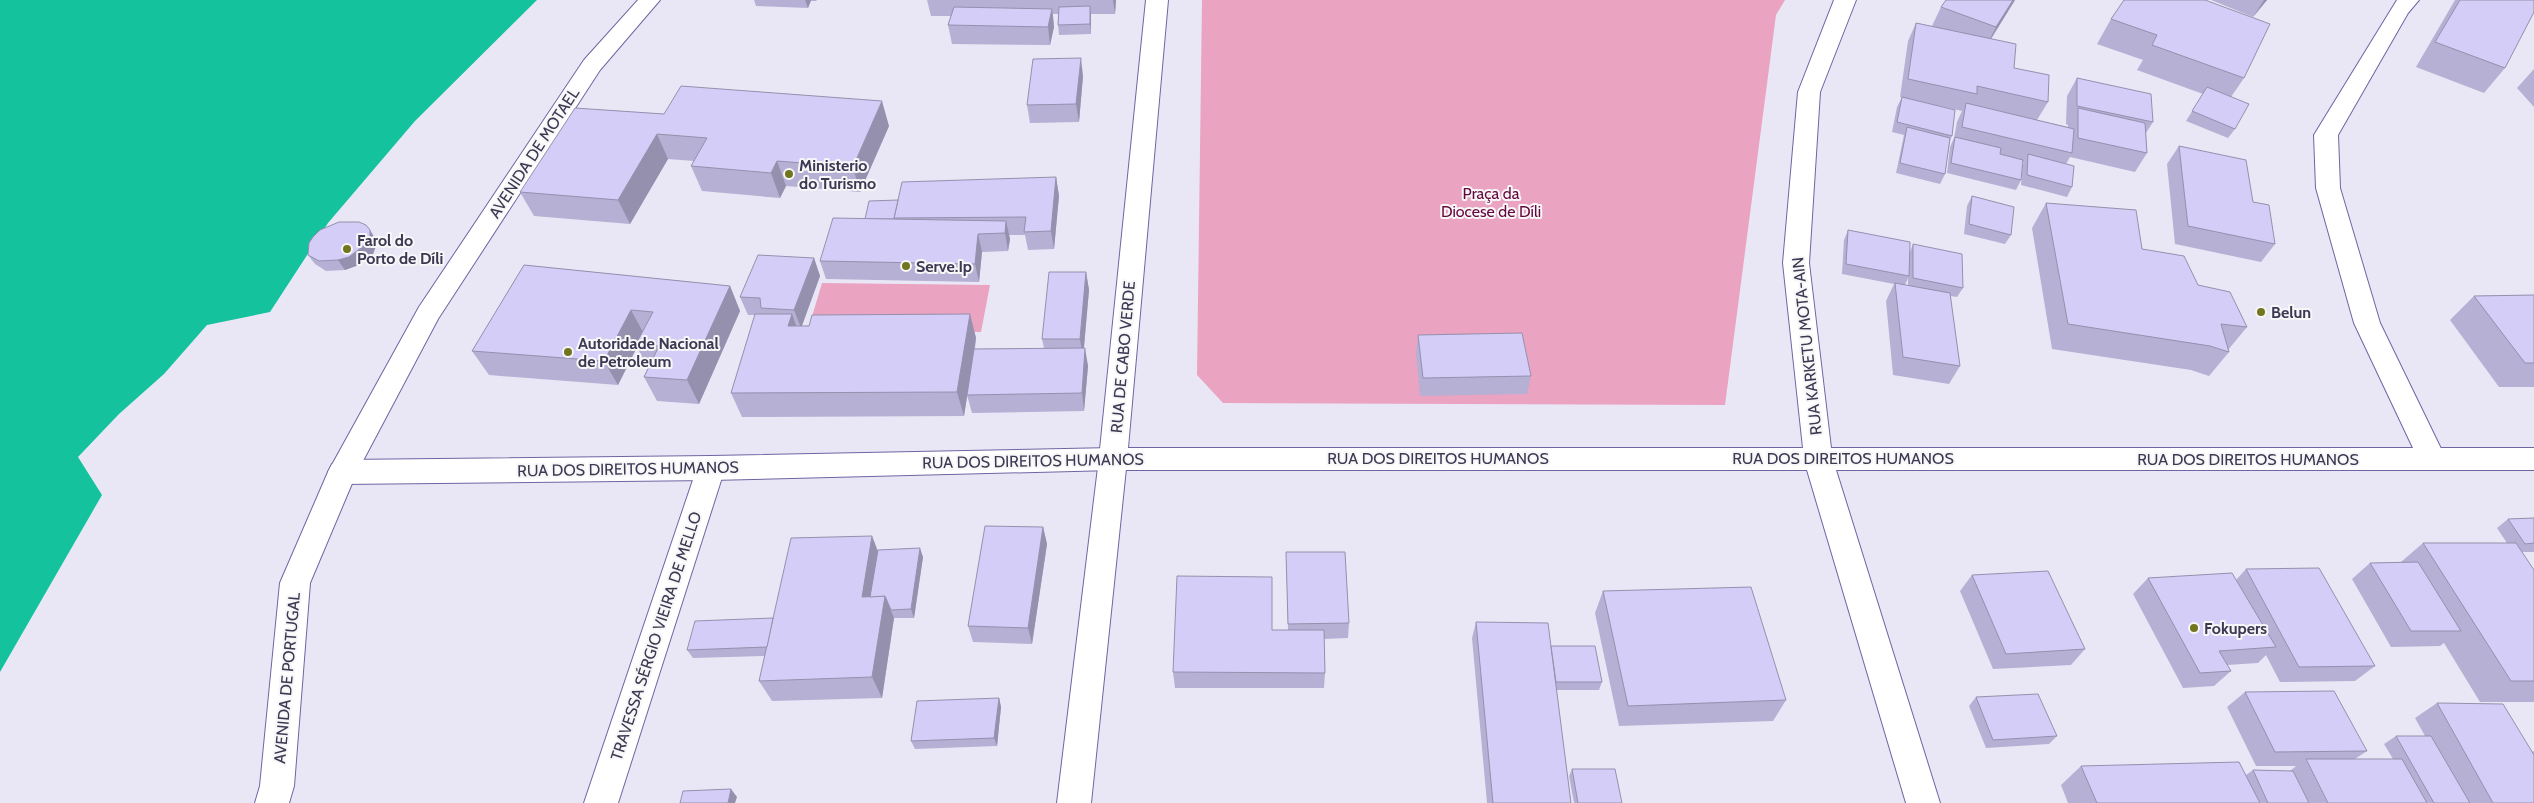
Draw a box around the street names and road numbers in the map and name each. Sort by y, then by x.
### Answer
street label: AVENIDA DE MOTAEL [485,84,583,222]
street label: RUA KARKETU MOTA-AIN [1788,256,1826,436]
street label: RUA DE CABO VERDE [1107,280,1139,434]
street label: RUA DOS DIREITOS HUMANOS [1327,449,1549,468]
street label: RUA DOS DIREITOS HUMANOS [1732,449,1954,468]
street label: RUA DOS DIREITOS HUMANOS [922,450,1144,472]
street label: RUA DOS DIREITOS HUMANOS [2137,450,2359,469]
street label: RUA DOS DIREITOS HUMANOS [517,458,739,480]
street label: TRAVESSA SÉRGIO VIEIRA DE MELLO [607,509,705,763]
street label: AVENIDA DE PORTUGAL [270,592,304,764]

